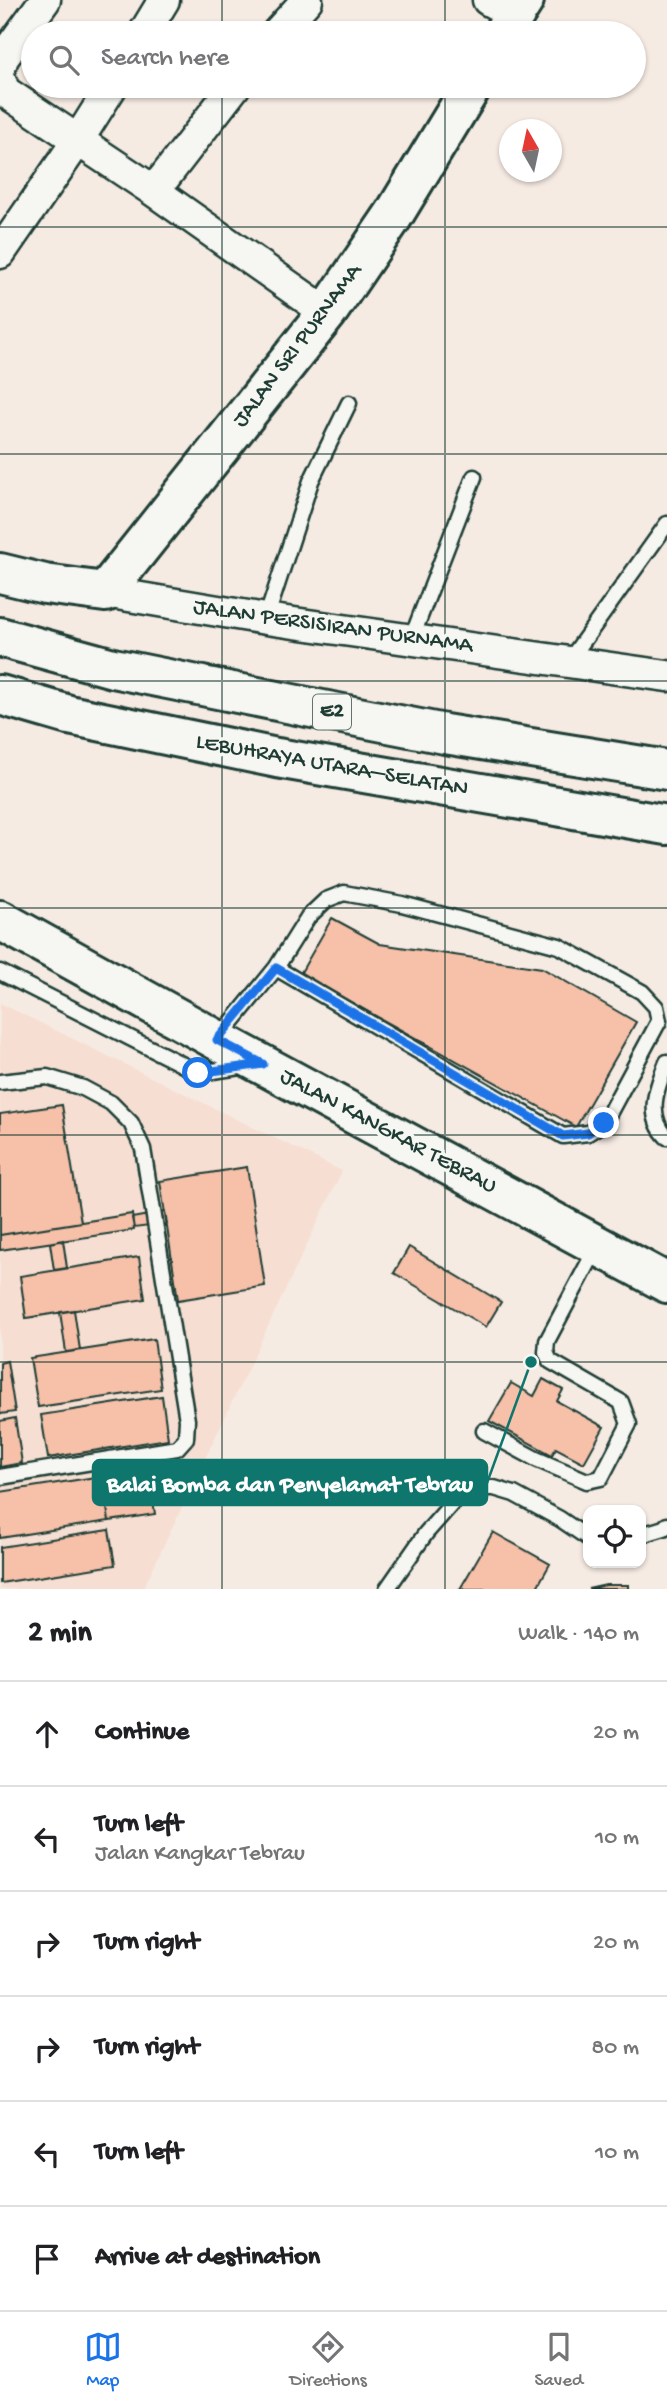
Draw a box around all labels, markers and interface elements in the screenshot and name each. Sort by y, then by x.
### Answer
search box [21,21,646,98]
icon: search [45,41,83,79]
text: Search here [101,44,229,75]
north arrow [499,119,562,182]
street label: JALAN SRI PURNAMA [228,258,369,433]
street label: JALAN PERSISIRAN PURNAMA [192,594,476,660]
road number: E2 [313,694,351,730]
street label: LEBUHRAYA UTARA–SELATAN [194,729,470,803]
route start [182,1057,213,1088]
street label: JALAN KANGKAR TEBRAU [275,1063,501,1201]
route end [588,1107,619,1138]
callout: Balai Bomba dan Penyelamat Tebrau [93,1460,487,1505]
text: Balai Bomba dan Penyelamat Tebrau [106,1472,474,1501]
map controls [583,1505,646,1568]
button: locate [583,1505,646,1568]
text: 2 min [28,1617,92,1652]
text: Walk · 140 m [518,1621,639,1648]
icon: ahead [28,1715,66,1753]
text: Continue [95,1718,189,1749]
text: 20 m [593,1720,639,1747]
text: Turn left [95,1810,183,1841]
icon: left [28,1820,66,1858]
text: 10 m [595,1825,639,1852]
text: Jalan Kangkar Tebrau [95,1841,305,1868]
icon: right [28,1925,66,1963]
text: Turn right [95,1928,199,1959]
text: 20 m [593,1930,639,1957]
icon: right [28,2030,66,2068]
text: Turn right [95,2033,199,2064]
text: 80 m [592,2035,639,2062]
icon: left [28,2135,66,2173]
text: Turn left [95,2138,183,2169]
text: 10 m [595,2140,639,2167]
icon: arrive [28,2240,66,2278]
text: Arrive at destination [95,2243,320,2274]
tab: Map [84,2328,122,2393]
tab: Directions [290,2328,367,2393]
tab: Saved [534,2328,583,2393]

